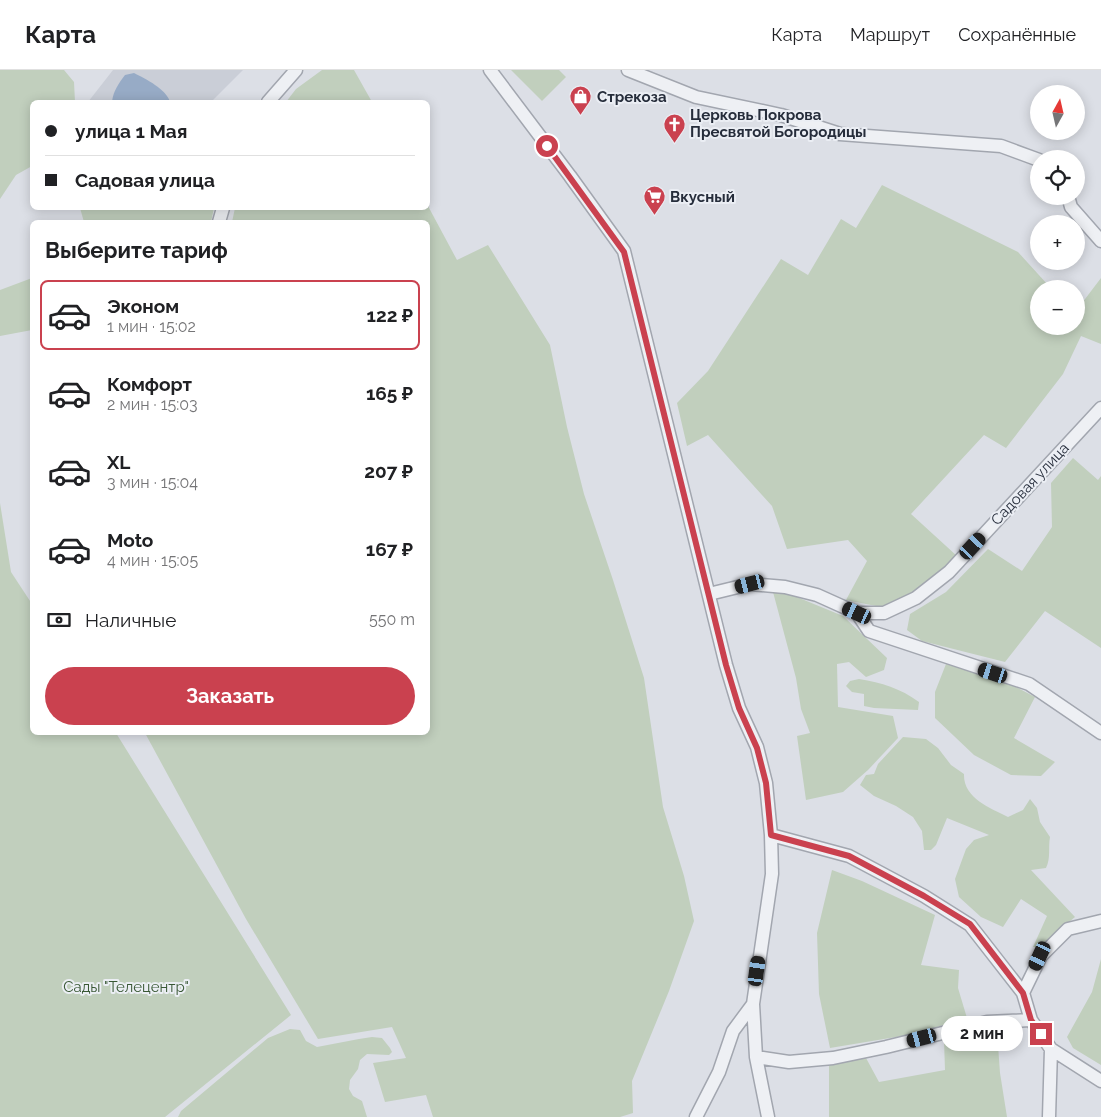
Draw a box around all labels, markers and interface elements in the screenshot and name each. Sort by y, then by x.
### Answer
text: Карта [25,20,96,49]
text: Карта [771,24,822,45]
text: Маршрут [850,24,930,45]
text: Сохранённые [958,24,1076,45]
shop icon: Стрекоза [569,85,593,116]
north arrow [1030,85,1085,140]
map controls [1030,85,1085,335]
place label: Стрекоза [597,88,667,106]
place label: Церковь Покрова Пресвятой Богородицы [690,106,867,141]
church icon: Церковь Покрова Пресвятой Богородицы [662,112,686,143]
text: улица 1 Мая [75,120,187,142]
route start [536,135,558,157]
button: locate [1030,150,1085,205]
text: Садовая улица [75,169,215,191]
supermarket icon: Вкусный [642,185,666,216]
place label: Вкусный [670,188,735,206]
button: + [1030,215,1085,270]
text: Выберите тариф [45,237,228,263]
button: − [1030,280,1085,335]
icon: car [47,293,92,338]
text: Эконом [107,295,179,317]
text: 122 ₽ [367,304,413,326]
text: 1 мин · 15:02 [107,317,196,336]
icon: car [47,371,92,416]
text: Комфорт [107,373,192,395]
text: 165 ₽ [366,382,413,404]
text: 2 мин · 15:03 [107,395,198,414]
street label: Садовая улица [987,439,1073,529]
icon: car [47,449,92,494]
text: XL [107,451,130,473]
text: 207 ₽ [364,460,413,482]
text: 3 мин · 15:04 [107,473,198,492]
icon: car [47,527,92,572]
text: Moto [107,529,153,551]
car [957,530,988,562]
text: 167 ₽ [366,538,413,560]
text: 4 мин · 15:05 [107,551,198,570]
car [733,573,766,595]
car [840,600,873,626]
icon: cash [45,606,73,634]
text: Наличные [85,609,176,631]
text: 550 m [369,610,415,629]
car [976,661,1009,685]
button: Заказать [45,667,415,725]
car [1026,939,1053,973]
car [747,955,766,987]
park label: Сады "Телецентр" [63,978,189,996]
callout: 2 мин [941,1016,1024,1052]
route end [1030,1023,1052,1045]
text: 2 мин [960,1024,1004,1043]
car [905,1027,938,1049]

